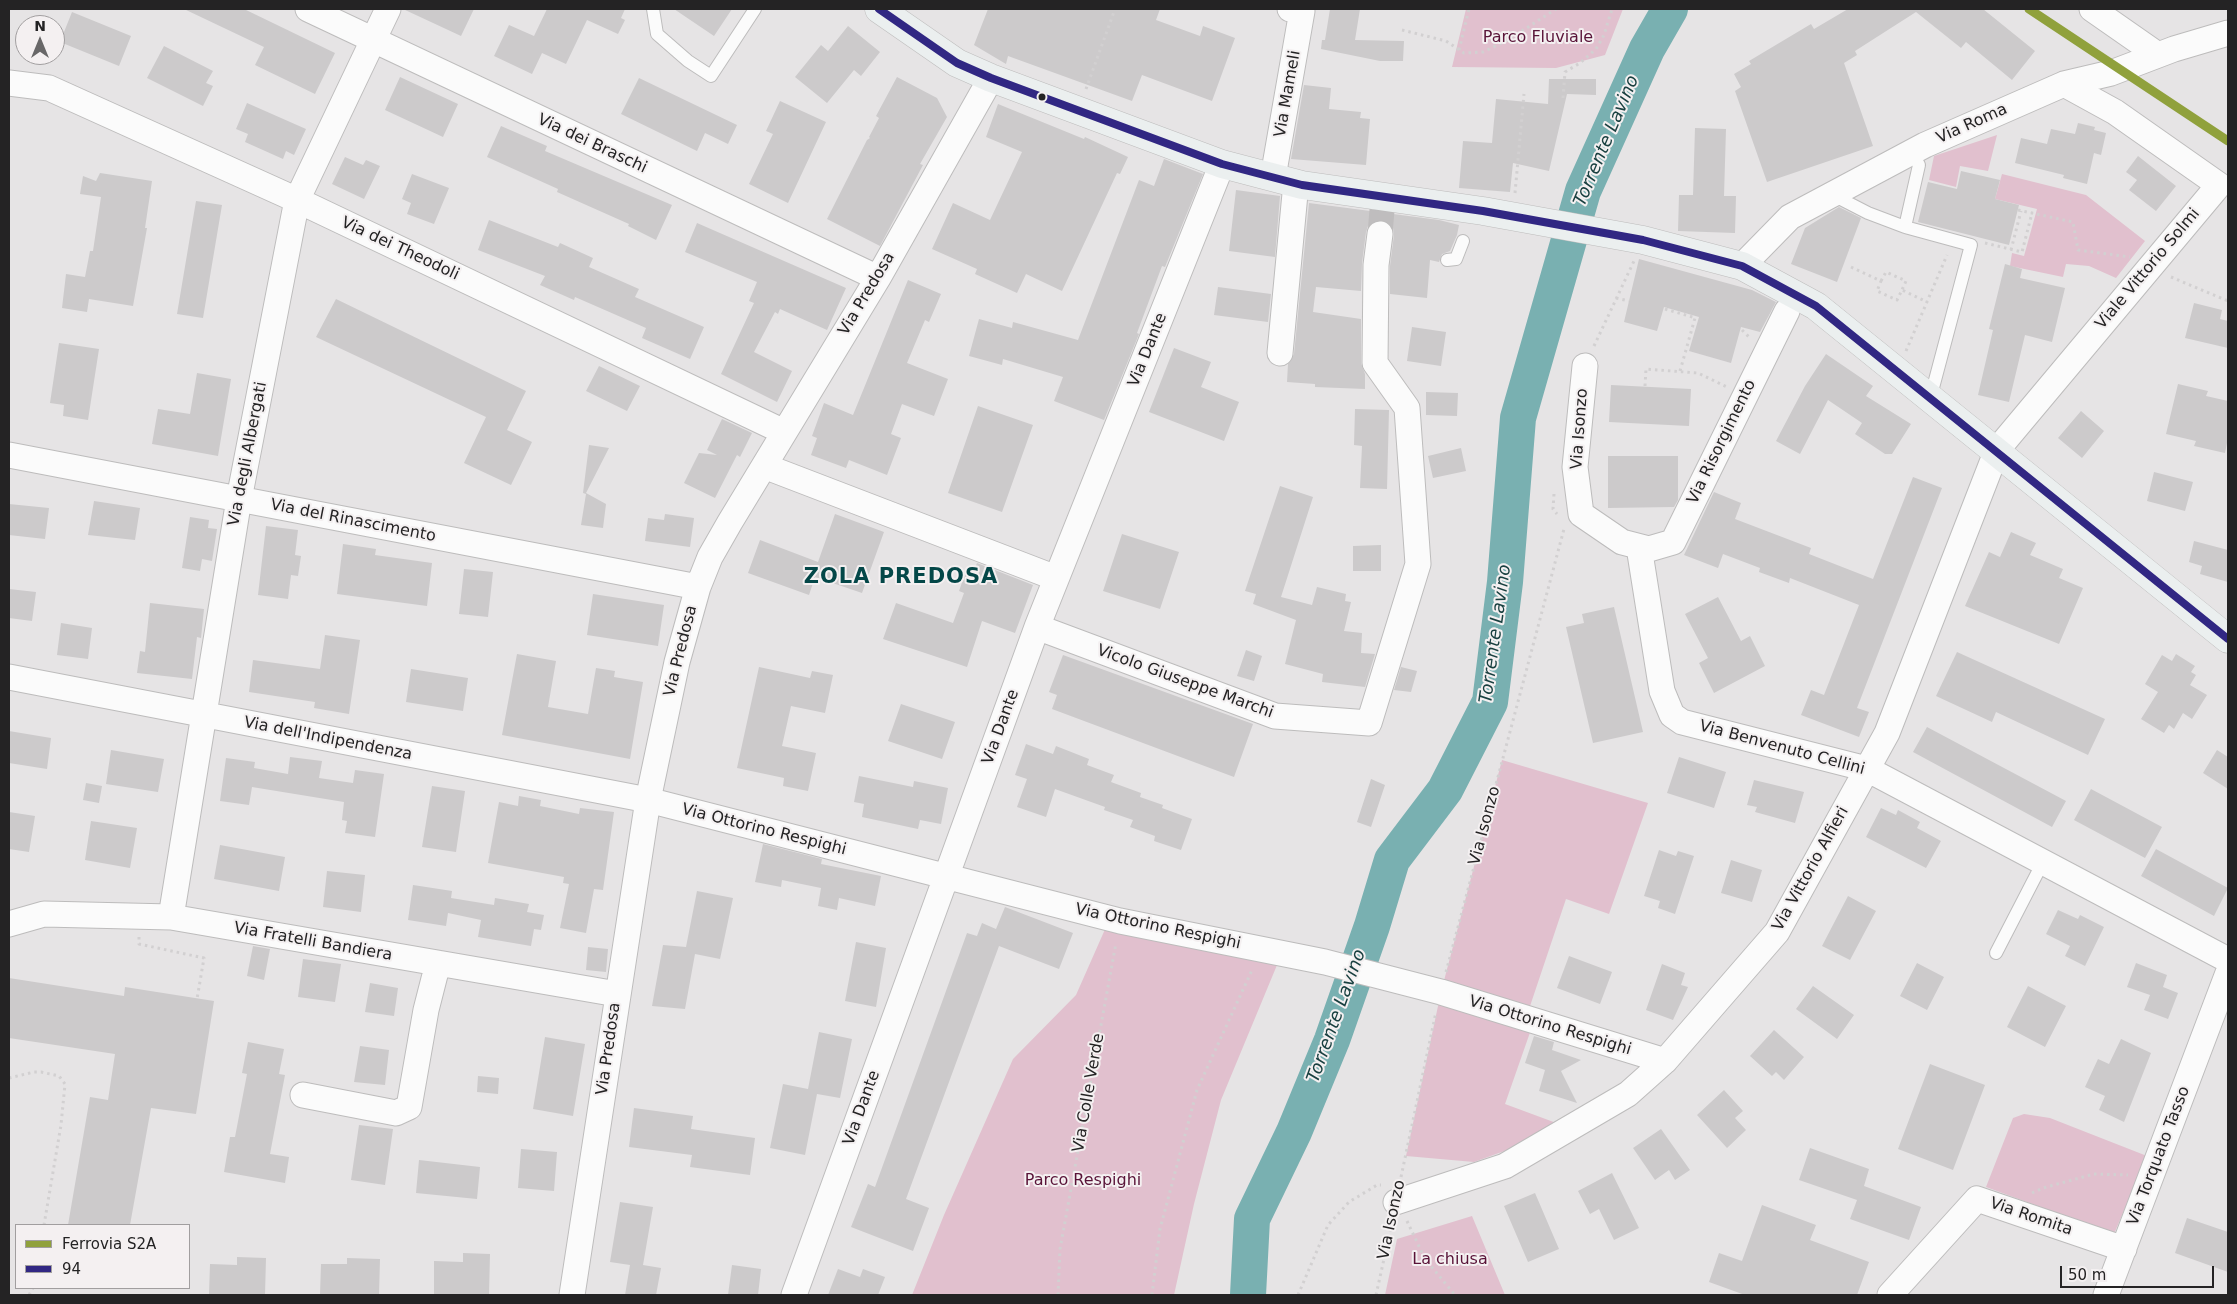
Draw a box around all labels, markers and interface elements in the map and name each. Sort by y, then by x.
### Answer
north arrow [15,15,65,65]
text: N [34,18,46,34]
park label: Parco Fluviale [1483,28,1593,48]
street label: Via Mameli [1271,49,1305,139]
water label: Torrente Lavino [1570,72,1644,210]
unlabelled marker [1037,92,1047,102]
street label: Via Roma [1934,100,2010,148]
street label: Via dei Braschi [534,110,650,178]
street label: Viale Vittorio Solmi [2092,205,2204,333]
street label: Via dei Theodoli [338,213,462,285]
street label: Via Predosa [835,249,899,339]
street label: Via Dante [1124,310,1172,390]
street label: Via Risorgimento [1684,377,1760,507]
street label: Via degli Albergati [225,380,271,528]
street label: Via Isonzo [1568,388,1592,470]
street label: Via del Rinascimento [269,496,437,546]
water label: Torrente Lavino [1476,563,1516,705]
district label: ZOLA PREDOSA [802,565,1000,591]
street label: Via Predosa [660,603,702,699]
street label: Vicolo Giuseppe Marchi [1094,641,1276,723]
street label: Via Dante [979,687,1023,767]
street label: Via dell'Indipendenza [242,713,414,765]
street label: Via Benvenuto Cellini [1697,717,1867,779]
street label: Via Isonzo [1465,784,1505,868]
street label: Via Ottorino Respighi [680,800,848,860]
street label: Via Vittorio Alfieri [1769,803,1853,935]
street label: Via Ottorino Respighi [1073,900,1243,954]
street label: Via Fratelli Bandiera [232,919,394,965]
water label: Torrente Lavino [1303,947,1371,1085]
street label: Via Ottorino Respighi [1466,992,1634,1060]
street label: Via Predosa [593,1001,625,1097]
street label: Via Colle Verde [1069,1032,1109,1154]
street label: Via Dante [840,1068,884,1148]
street label: Via Torquato Tasso [2124,1084,2194,1228]
park label: Parco Respighi [1025,1171,1141,1191]
street label: Via Isonzo [1374,1178,1410,1262]
street label: Via Romita [1987,1194,2075,1240]
legend [15,1224,190,1289]
text: Ferrovia S2A [62,1235,156,1253]
park label: La chiusa [1412,1250,1488,1270]
scale bar [2062,1256,2216,1288]
text: 94 [62,1260,81,1278]
text: 50 m [2068,1266,2106,1284]

